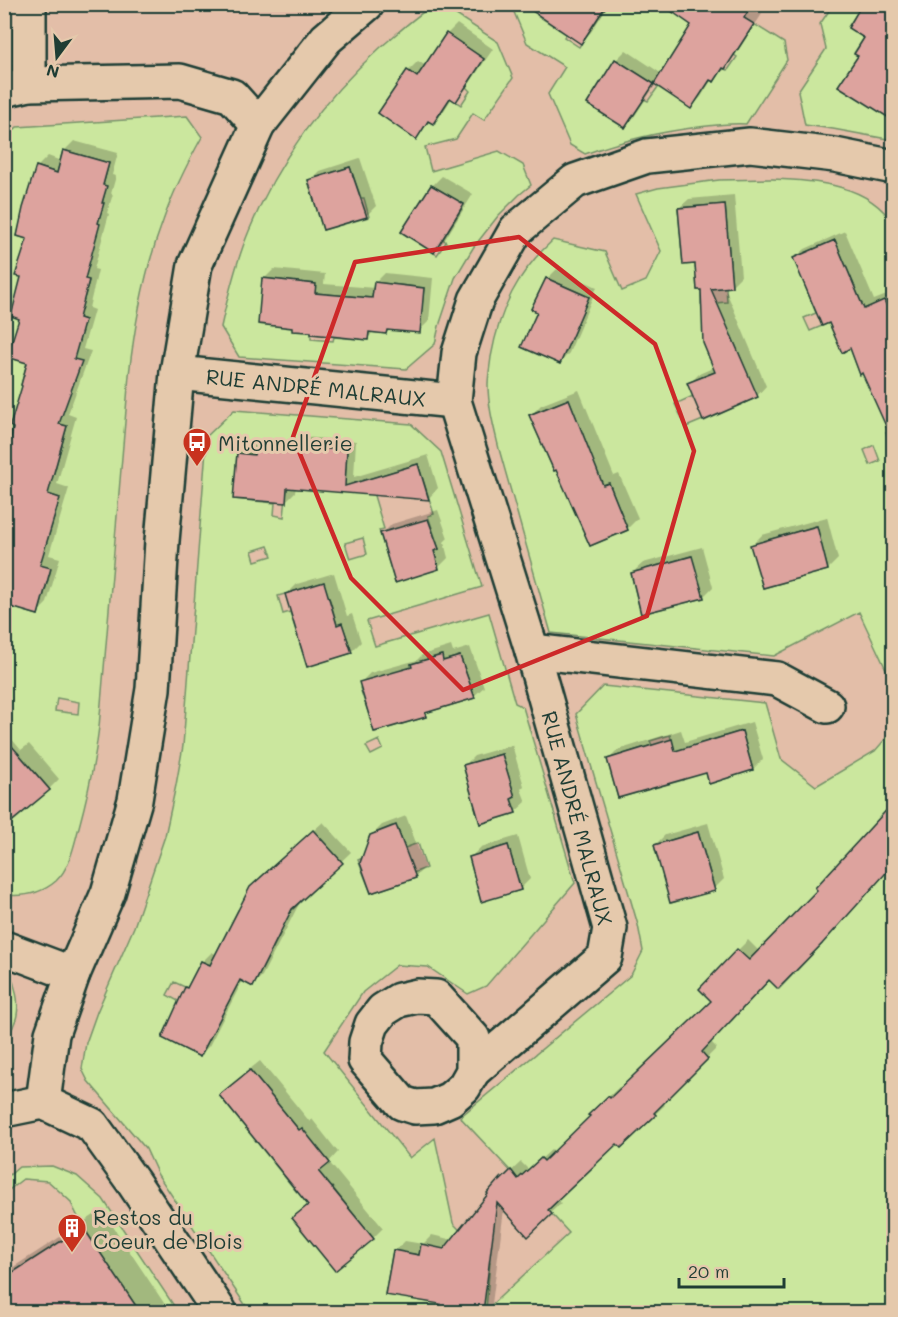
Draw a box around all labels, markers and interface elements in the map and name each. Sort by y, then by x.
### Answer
north arrow [27,27,87,87]
text: N [44,60,61,84]
street label: RUE ANDRÉ MALRAUX [205,362,427,412]
bus stop icon: Mitonnellerie [181,426,213,468]
place label: Mitonnellerie [218,429,353,456]
street label: RUE ANDRÉ MALRAUX [536,708,620,928]
place label: Restos du Coeur de Blois [93,1203,243,1254]
building icon: Restos du Coeur de Blois [56,1212,88,1254]
scale bar [679,1251,784,1289]
text: 20 m [688,1259,729,1283]

